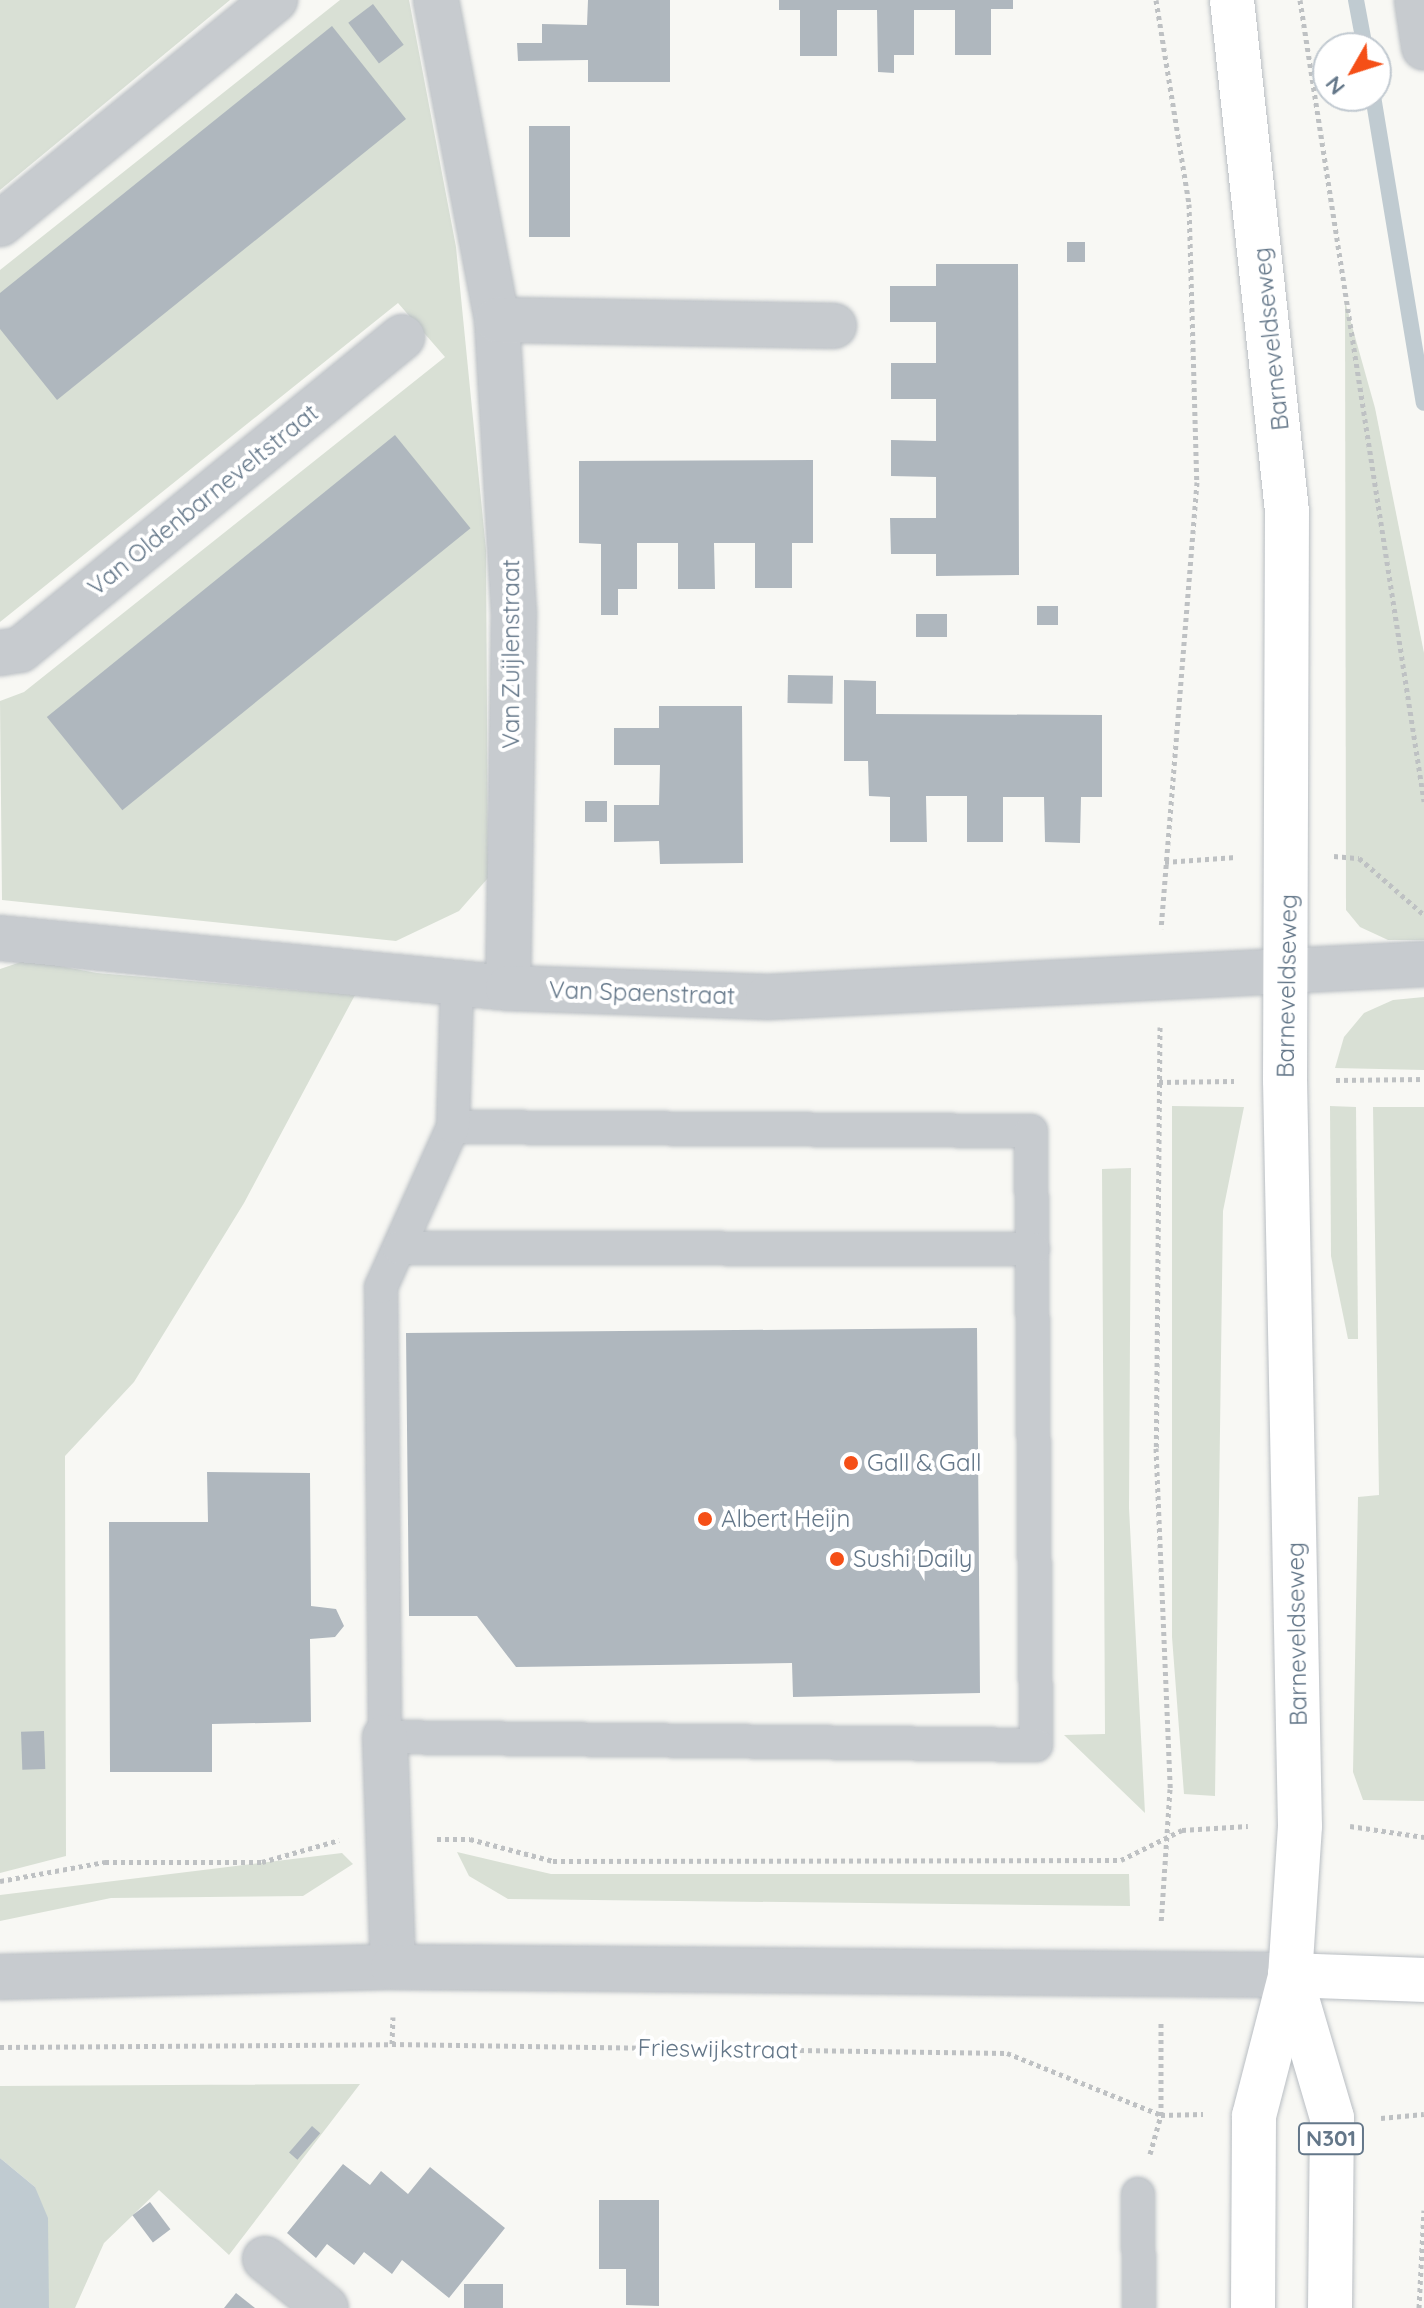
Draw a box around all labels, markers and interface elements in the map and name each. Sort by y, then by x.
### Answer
north arrow [1312,32,1392,112]
text: N [1319,71,1351,101]
street label: Barneveldseweg [1247,246,1295,432]
street label: Van Oldenbarneveltstraat [82,398,324,602]
street label: Van Zuijlenstraat [497,559,525,749]
street label: Barneveldseweg [1271,894,1303,1078]
street label: Van Spaenstraat [548,975,736,1011]
place label: Gall & Gall [867,1449,982,1477]
marker: Gall & Gall [842,1454,860,1472]
place label: Albert Heijn [721,1505,850,1533]
marker: Albert Heijn [696,1510,714,1528]
street label: Barneveldseweg [1281,1542,1313,1726]
place label: Sushi Daily [853,1545,972,1573]
marker: Sushi Daily [828,1550,846,1568]
street label: Frieswijkstraat [637,2033,799,2065]
road number: N301 [1297,2121,1365,2157]

